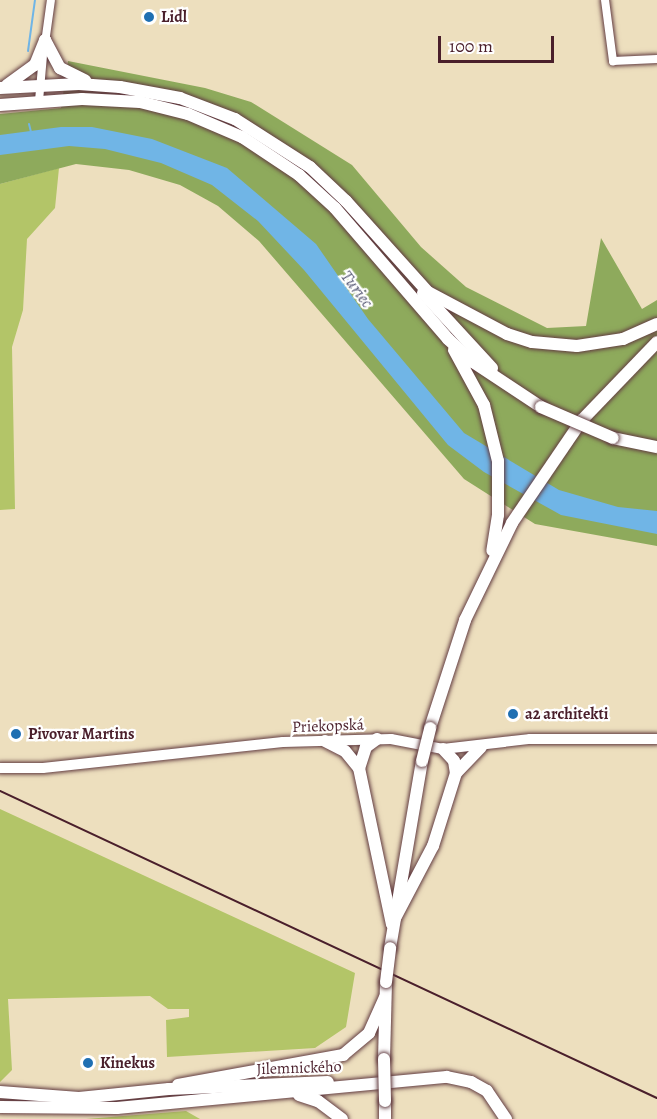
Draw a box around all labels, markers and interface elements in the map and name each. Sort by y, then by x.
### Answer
place label: Lidl [161,7,187,27]
marker: Lidl [142,10,156,24]
scale bar [441,24,556,62]
text: 100 m [449,34,493,58]
water label: Turiec [336,266,378,312]
place label: a2 architekti [525,704,608,724]
marker: a2 architekti [506,707,520,721]
street label: Priekopská [292,715,364,737]
place label: Pivovar Martins [28,724,135,744]
marker: Pivovar Martins [9,727,23,741]
place label: Kinekus [100,1053,155,1073]
marker: Kinekus [81,1056,95,1070]
street label: Jilemnického [256,1057,342,1079]

